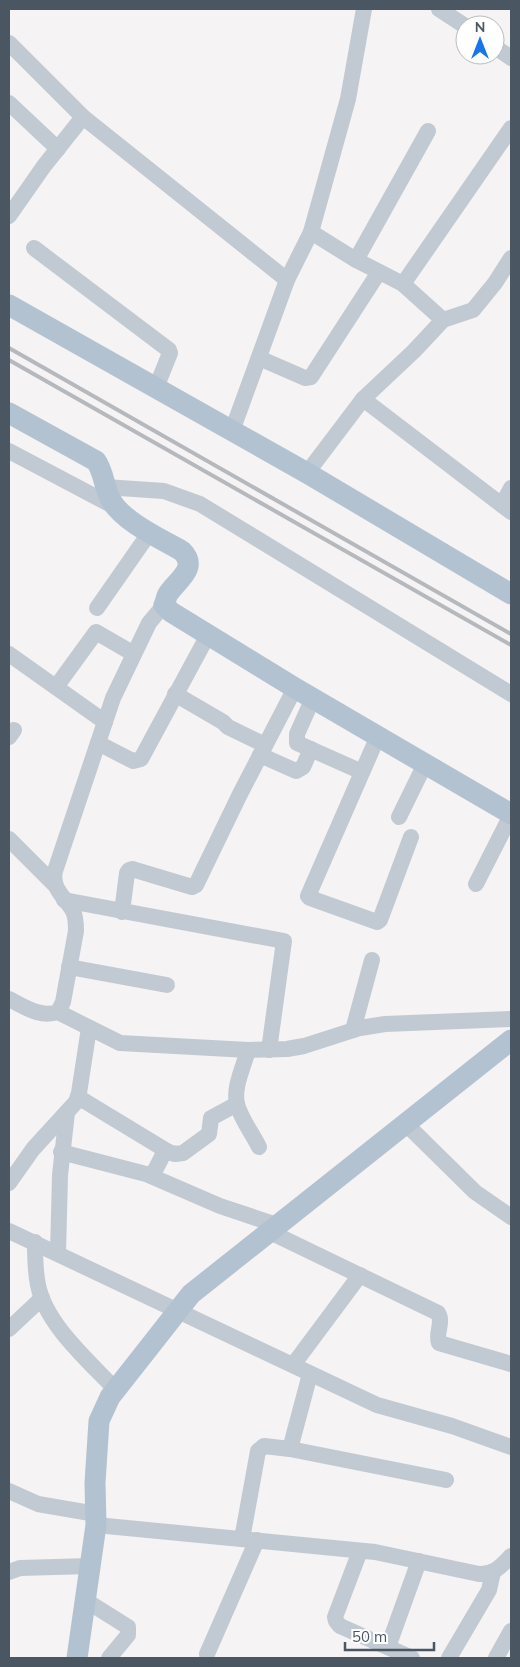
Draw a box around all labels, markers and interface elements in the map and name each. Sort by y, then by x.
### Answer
north arrow [455,15,505,65]
text: N [475,18,485,36]
scale bar [345,1620,434,1652]
text: 50 m [352,1627,387,1646]

